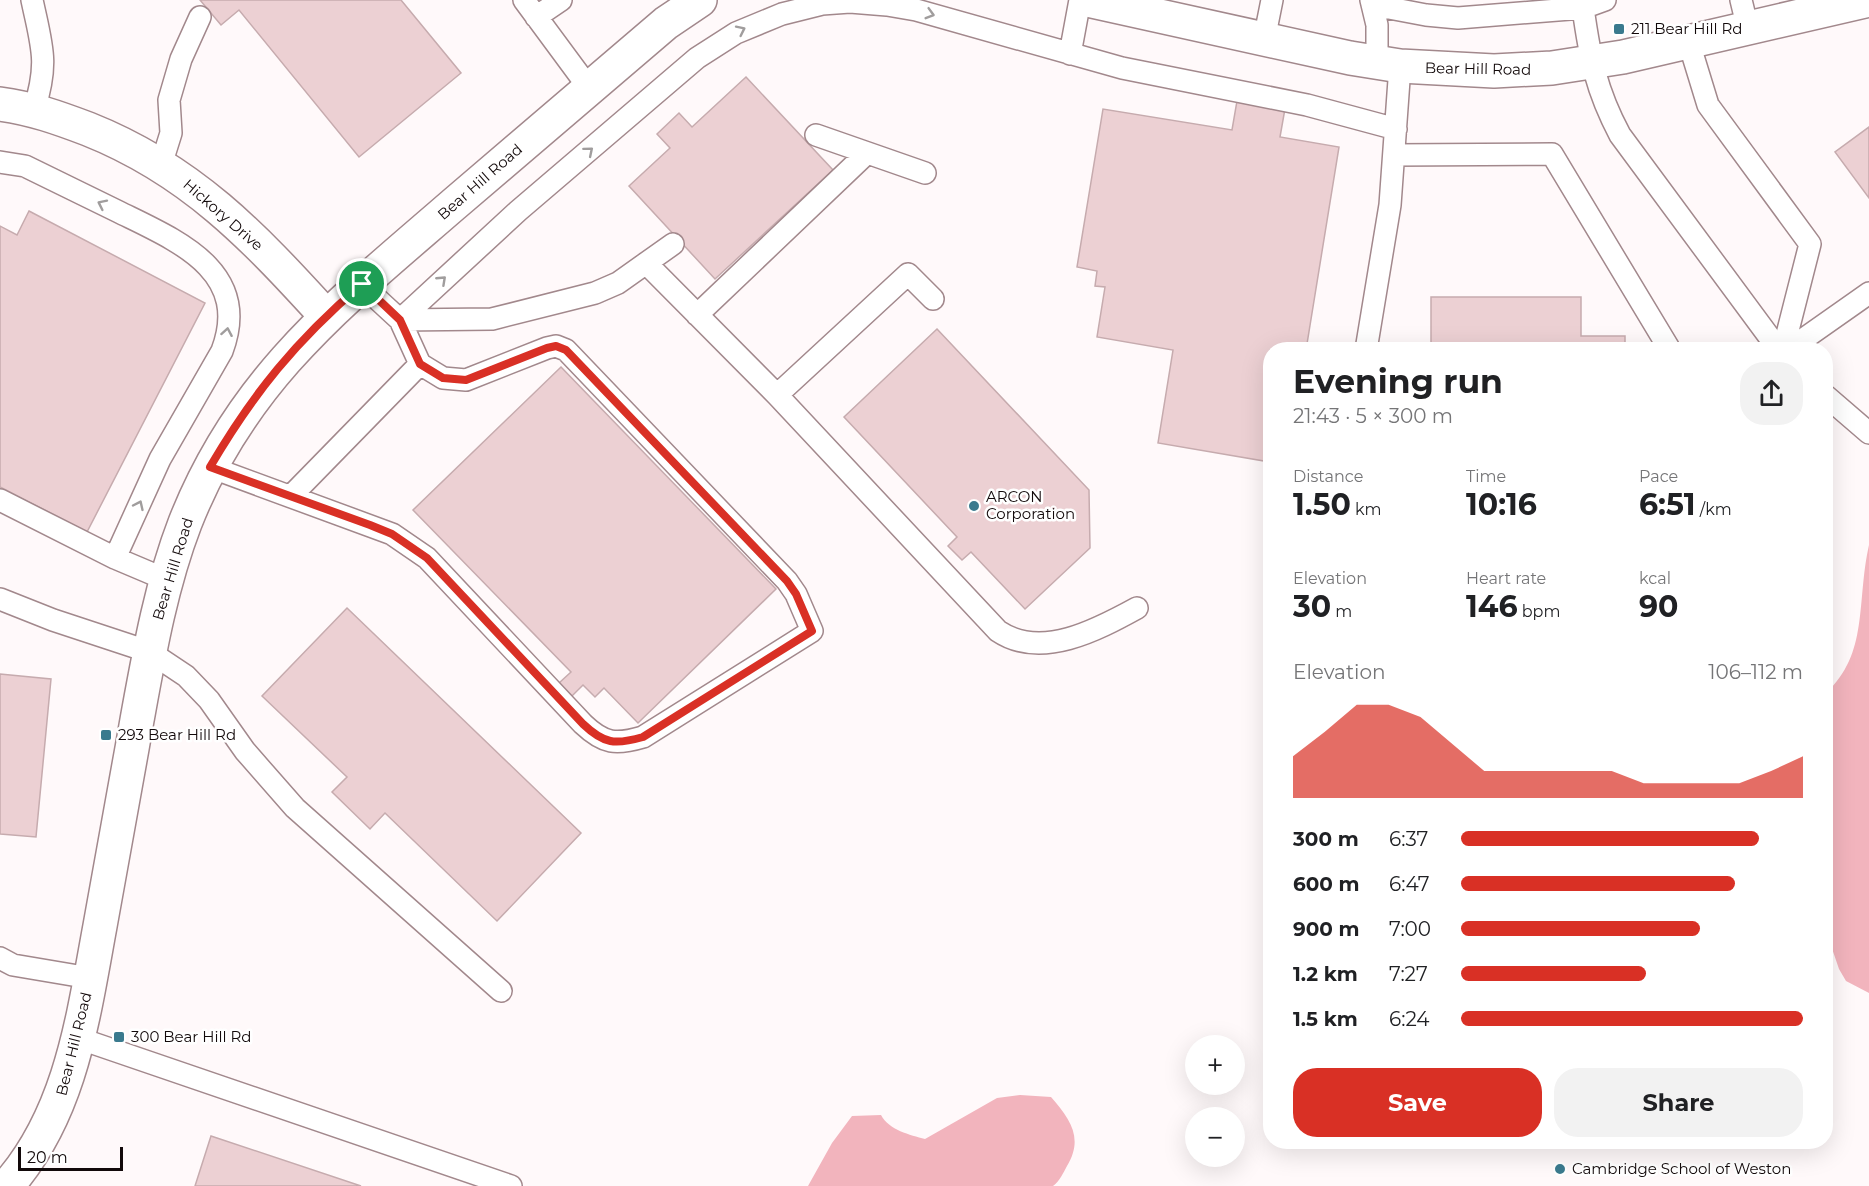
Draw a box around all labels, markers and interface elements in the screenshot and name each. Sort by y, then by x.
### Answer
one-way arrow [924,7,935,19]
place label: 211 Bear Hill Rd [1631,19,1742,38]
marker: 211 Bear Hill Rd [1612,22,1626,36]
one-way arrow [735,26,746,38]
street label: Bear Hill Road [1425,58,1531,79]
street label: Bear Hill Road [433,140,526,224]
one-way arrow [582,147,593,158]
street label: Hickory Drive [179,175,267,255]
one-way arrow [98,199,109,211]
pin [336,258,387,309]
icon: arrive [345,267,378,300]
one-way arrow [436,276,446,287]
one-way arrow [220,327,233,337]
text: Evening run [1293,361,1503,401]
button: share [1740,362,1803,425]
text: 21:43 · 5 × 300 m [1293,404,1453,428]
text: Distance [1293,467,1363,486]
text: Time [1466,467,1506,486]
text: Pace [1639,467,1678,486]
text: 1.50 [1293,486,1351,523]
text: 10:16 [1466,486,1537,523]
text: 6:51 [1639,486,1696,523]
place label: ARCON Corporation [986,487,1075,523]
marker: ARCON Corporation [967,499,981,513]
one-way arrow [132,500,144,511]
text: km [1351,500,1381,519]
text: /km [1696,500,1732,519]
street label: Bear Hill Road [148,515,197,623]
text: Elevation [1293,569,1367,588]
text: Heart rate [1466,569,1546,588]
text: kcal [1639,569,1671,588]
text: 30 [1293,588,1331,625]
text: 146 [1466,588,1518,625]
text: 90 [1639,588,1678,625]
text: m [1331,602,1352,621]
text: bpm [1518,602,1560,621]
text: Elevation [1293,660,1385,684]
text: 106–112 m [1708,660,1803,684]
place label: 293 Bear Hill Rd [118,725,236,744]
marker: 293 Bear Hill Rd [99,728,113,742]
text: 300 m [1293,827,1359,851]
text: 6:37 [1389,827,1428,851]
text: 600 m [1293,872,1360,896]
text: 6:47 [1389,872,1429,896]
text: 900 m [1293,917,1360,941]
text: 7:00 [1389,917,1431,941]
text: 1.2 km [1293,962,1358,986]
text: 7:27 [1389,962,1428,986]
street label: Bear Hill Road [51,990,96,1098]
text: 1.5 km [1293,1007,1358,1031]
text: 6:24 [1389,1007,1430,1031]
place label: 300 Bear Hill Rd [131,1027,251,1046]
marker: 300 Bear Hill Rd [112,1030,126,1044]
map controls [1185,1035,1245,1167]
button: + [1185,1035,1245,1095]
button: Save [1293,1068,1542,1137]
button: Share [1554,1068,1803,1137]
button: − [1185,1107,1245,1167]
scale bar [18,1144,123,1172]
text: 20 m [27,1148,68,1167]
place label: Cambridge School of Weston [1572,1159,1791,1178]
marker: Cambridge School of Weston [1553,1162,1567,1176]

